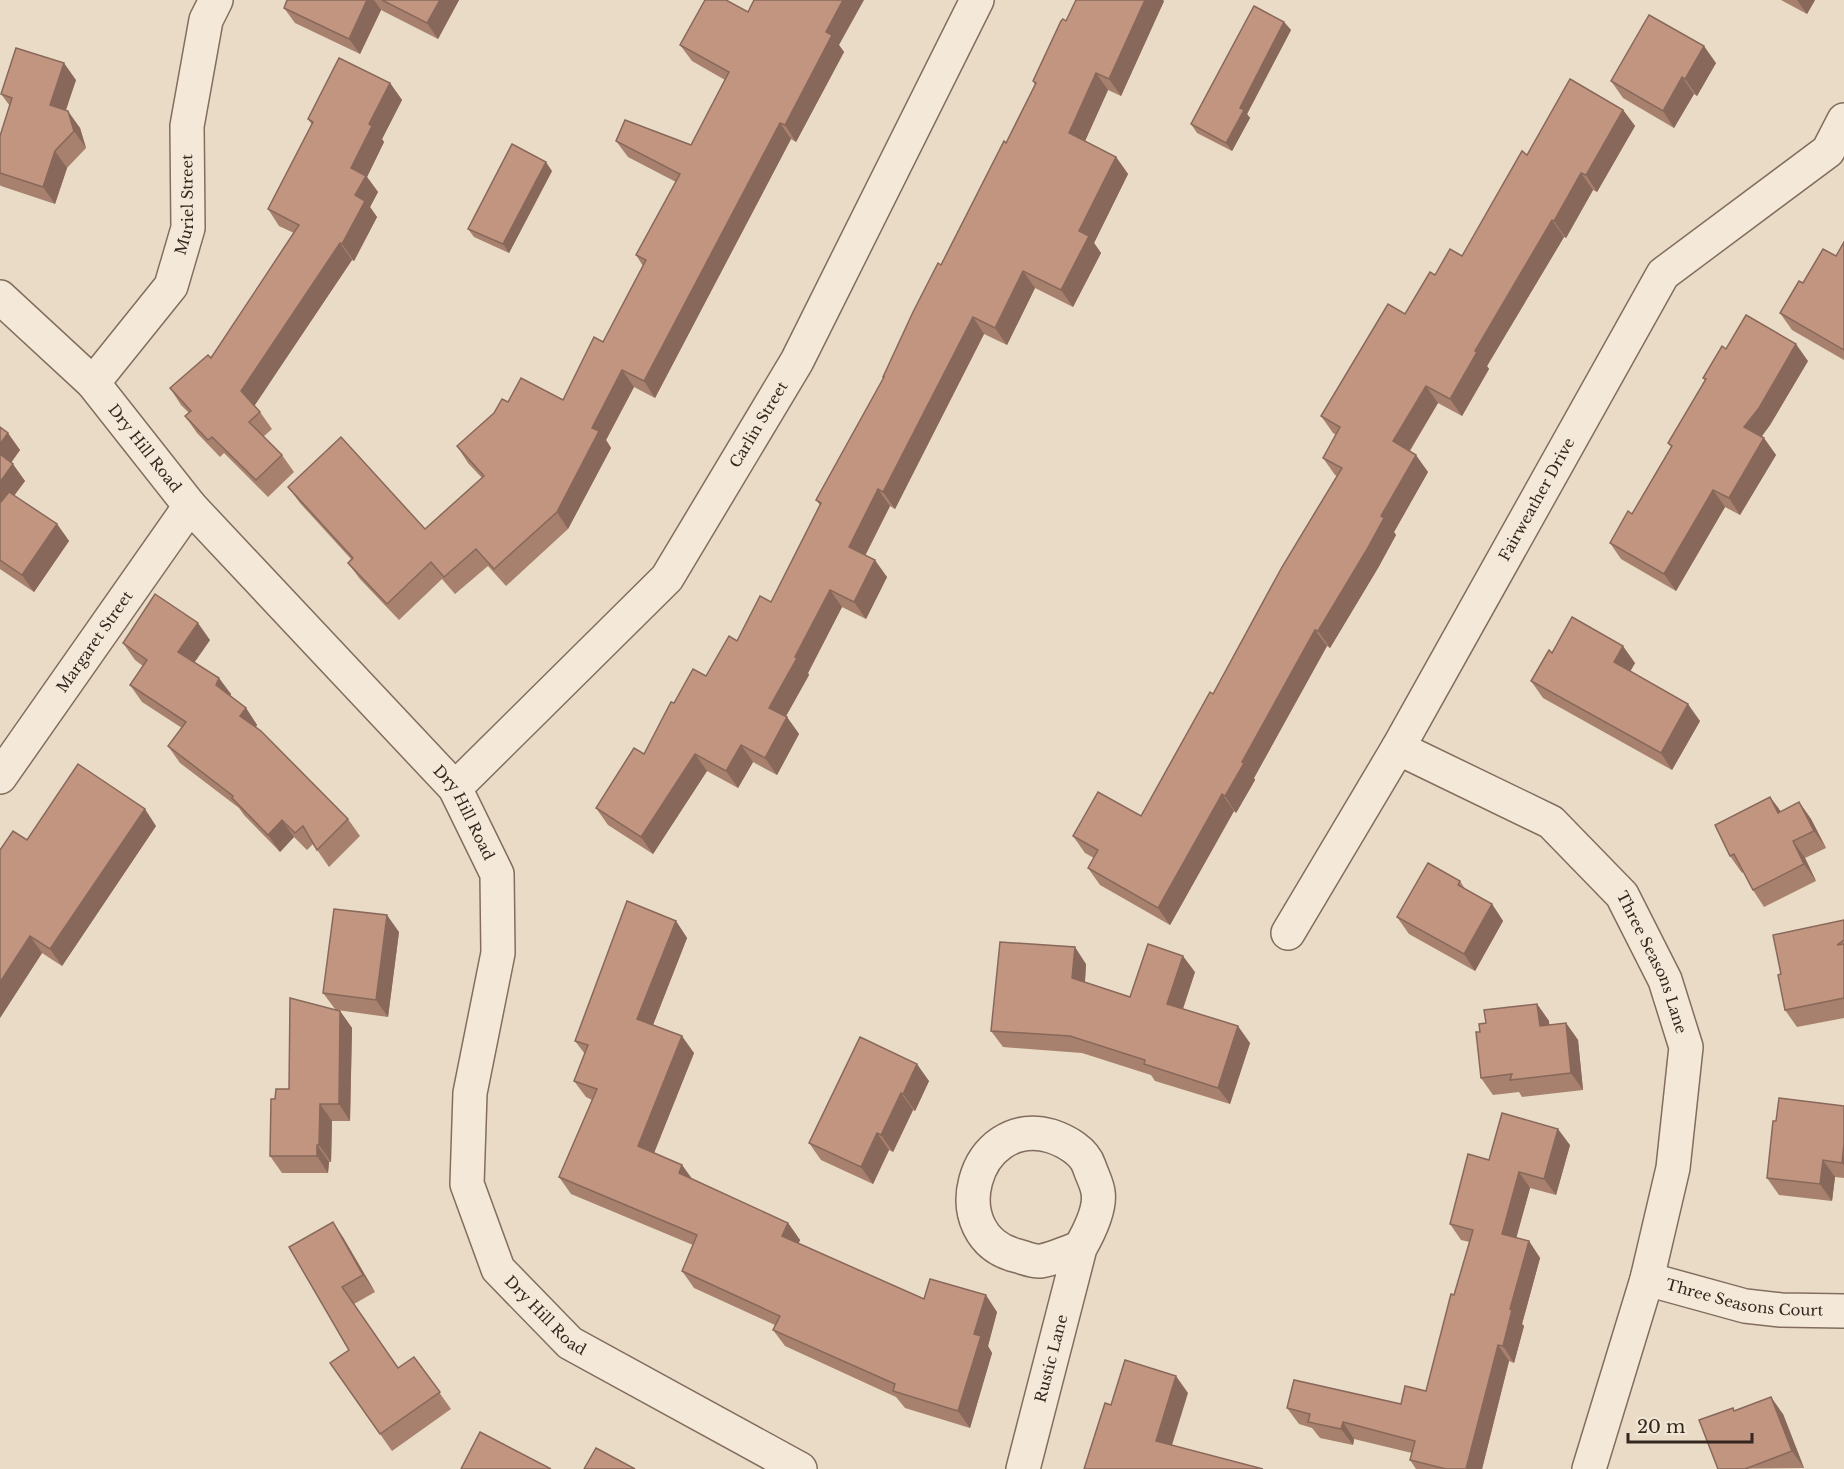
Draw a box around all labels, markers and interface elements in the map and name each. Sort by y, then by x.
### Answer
street label: Muriel Street [171,154,197,257]
street label: Carlin Street [725,378,792,471]
street label: Dry Hill Road [104,400,186,496]
street label: Fairweather Drive [1495,434,1579,564]
street label: Margaret Street [52,587,137,696]
street label: Dry Hill Road [429,761,499,863]
street label: Three Seasons Lane [1613,888,1691,1036]
street label: Dry Hill Road [501,1272,590,1359]
street label: Three Seasons Court [1664,1275,1824,1320]
street label: Rustic Lane [1031,1313,1071,1404]
scale bar [1628,1406,1752,1444]
text: 20 m [1637,1416,1685,1438]

